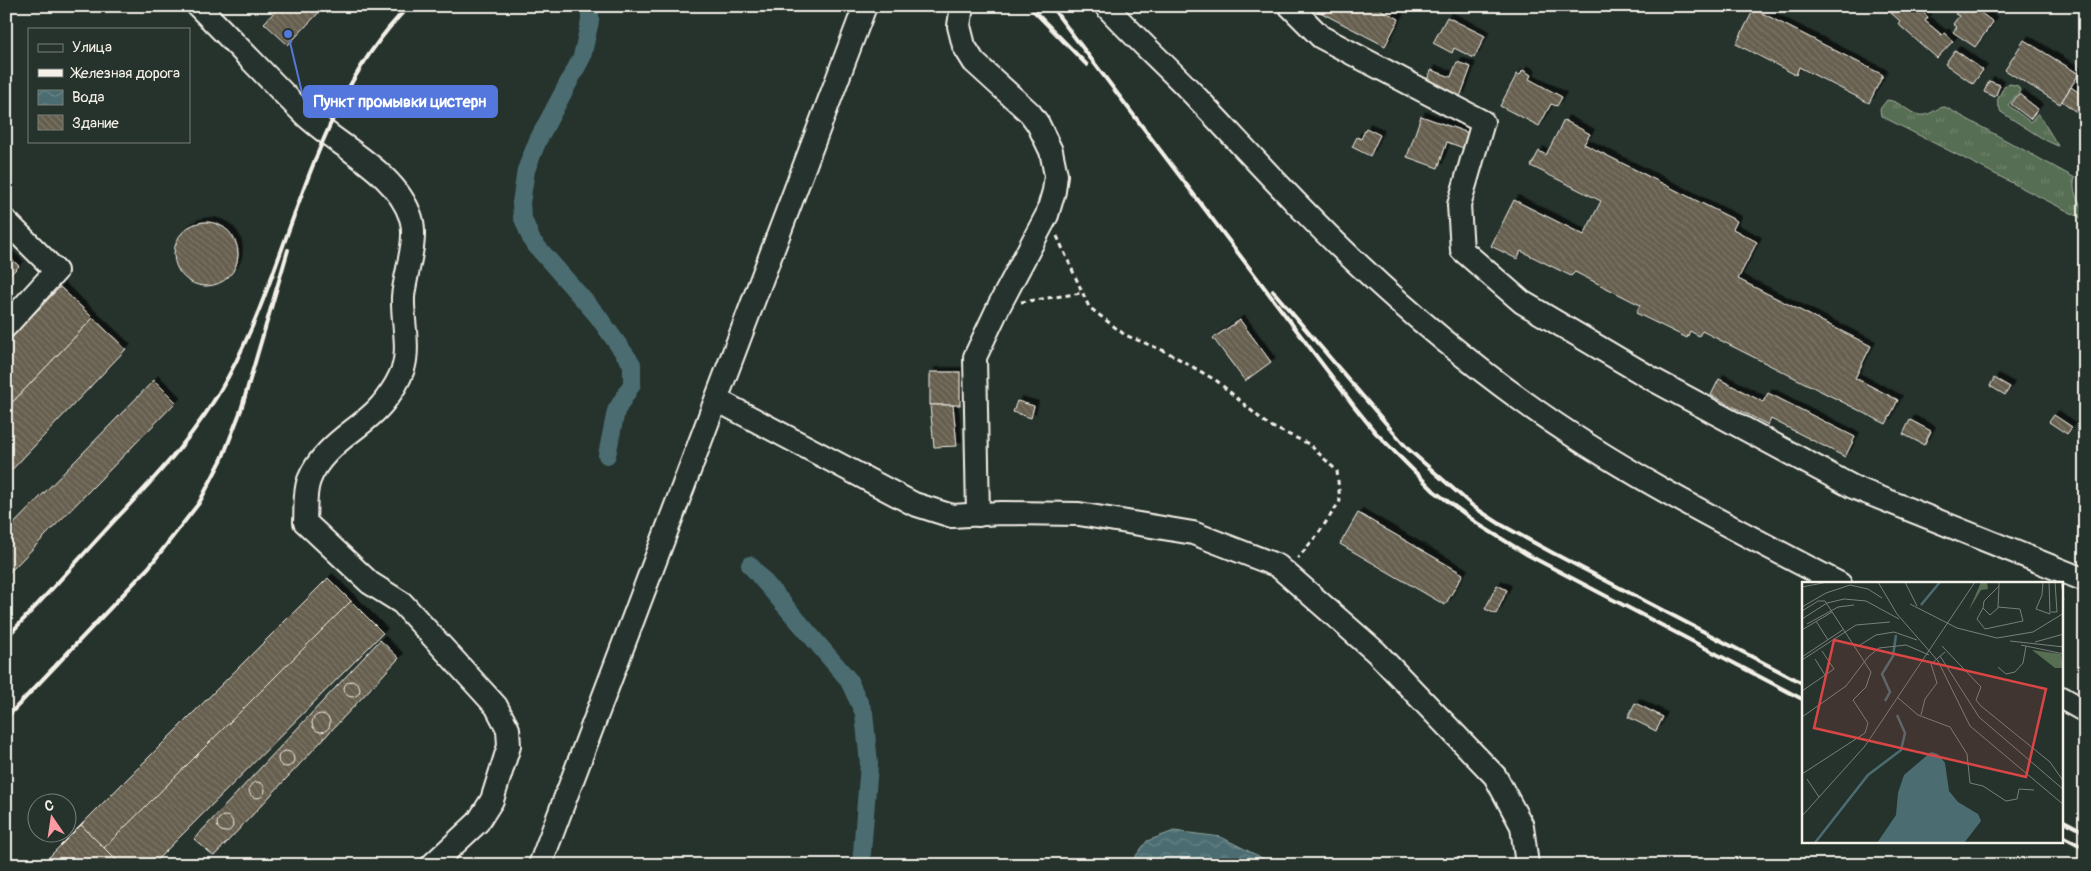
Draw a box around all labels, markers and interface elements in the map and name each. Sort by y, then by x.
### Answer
legend [28,28,190,142]
text: Улица [72,38,112,57]
text: Железная дорога [70,64,180,83]
callout: Пункт промывки цистерн [304,86,497,117]
text: Вода [72,88,105,107]
text: Пункт промывки цистерн [314,92,486,112]
text: Здание [72,114,119,133]
inset map [1802,582,2064,844]
north arrow [28,794,78,844]
text: С [43,796,56,815]

